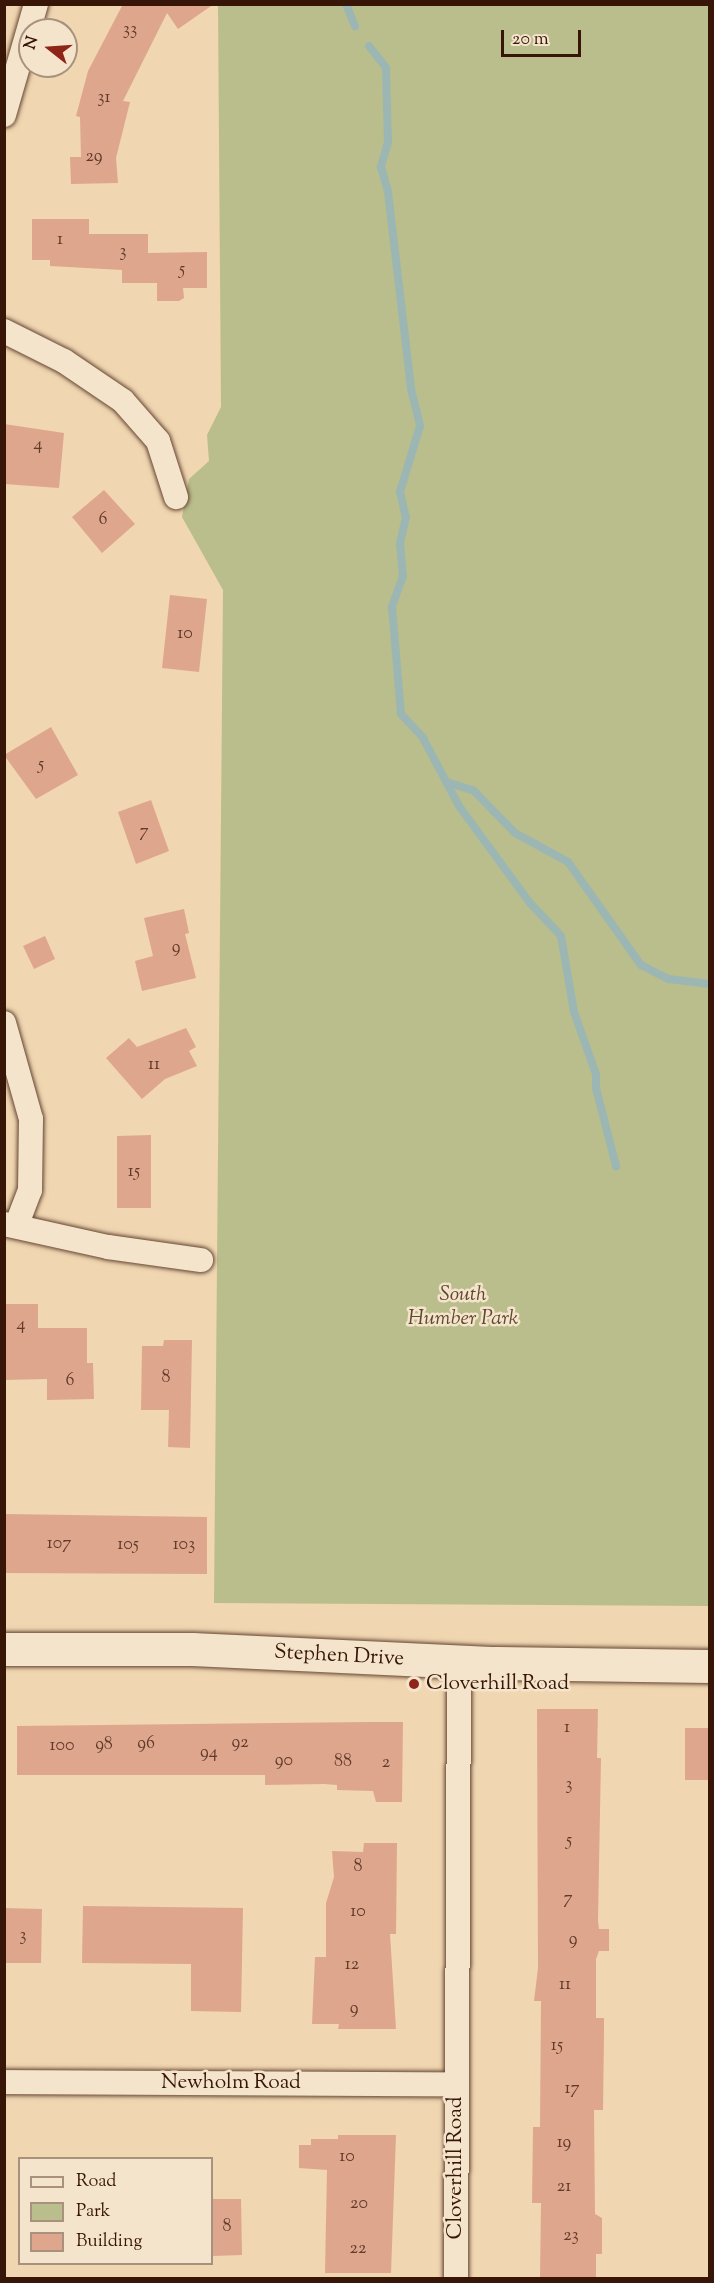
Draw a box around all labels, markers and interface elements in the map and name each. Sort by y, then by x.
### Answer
north arrow [18,18,78,78]
scale bar [504,18,584,56]
house number: 33 [123,19,137,41]
text: 20 m [512,27,549,53]
text: N [19,34,45,53]
house number: 31 [97,87,111,109]
house number: 29 [85,146,103,168]
house number: 1 [57,229,63,251]
house number: 3 [119,241,127,263]
house number: 5 [179,259,185,281]
house number: 4 [33,434,43,456]
house number: 6 [99,509,107,531]
house number: 10 [177,623,193,645]
house number: 5 [38,754,44,776]
house number: 7 [139,821,149,843]
house number: 9 [172,937,180,959]
house number: 11 [148,1054,160,1076]
house number: 15 [128,1161,140,1183]
park label: South Humber Park [408,1282,518,1332]
house number: 4 [16,1314,26,1336]
house number: 8 [162,1367,170,1389]
house number: 6 [66,1370,74,1392]
house number: 107 [47,1533,71,1555]
house number: 105 [117,1534,139,1556]
house number: 103 [173,1534,195,1556]
street label: Stephen Drive [273,1640,405,1672]
place label: Cloverhill Road [426,1671,569,1697]
marker: Cloverhill Road [407,1677,421,1691]
house number: 1 [564,1717,570,1739]
house number: 92 [231,1732,249,1754]
house number: 96 [137,1733,155,1755]
house number: 98 [95,1734,113,1756]
house number: 100 [50,1735,74,1757]
house number: 94 [200,1742,218,1764]
house number: 90 [275,1750,293,1772]
house number: 88 [334,1751,352,1773]
house number: 2 [382,1752,390,1774]
house number: 3 [565,1774,573,1796]
house number: 5 [566,1830,572,1852]
house number: 8 [354,1856,362,1878]
house number: 7 [563,1888,573,1910]
house number: 10 [350,1901,366,1923]
house number: 3 [19,1925,27,1947]
house number: 9 [569,1929,577,1951]
house number: 12 [345,1954,359,1976]
house number: 11 [559,1974,571,1996]
house number: 9 [350,1998,358,2020]
house number: 15 [551,2035,563,2057]
street label: Newholm Road [161,2070,301,2096]
house number: 17 [564,2078,580,2100]
street label: Cloverhill Road [443,2096,469,2240]
house number: 19 [557,2132,571,2154]
house number: 10 [339,2146,355,2168]
legend [18,2157,213,2265]
text: Road [76,2169,116,2195]
house number: 21 [557,2176,571,2198]
house number: 20 [350,2193,368,2215]
text: Park [76,2199,110,2225]
house number: 8 [223,2216,231,2238]
house number: 23 [563,2225,579,2247]
text: Building [76,2229,142,2255]
house number: 22 [350,2238,366,2260]

